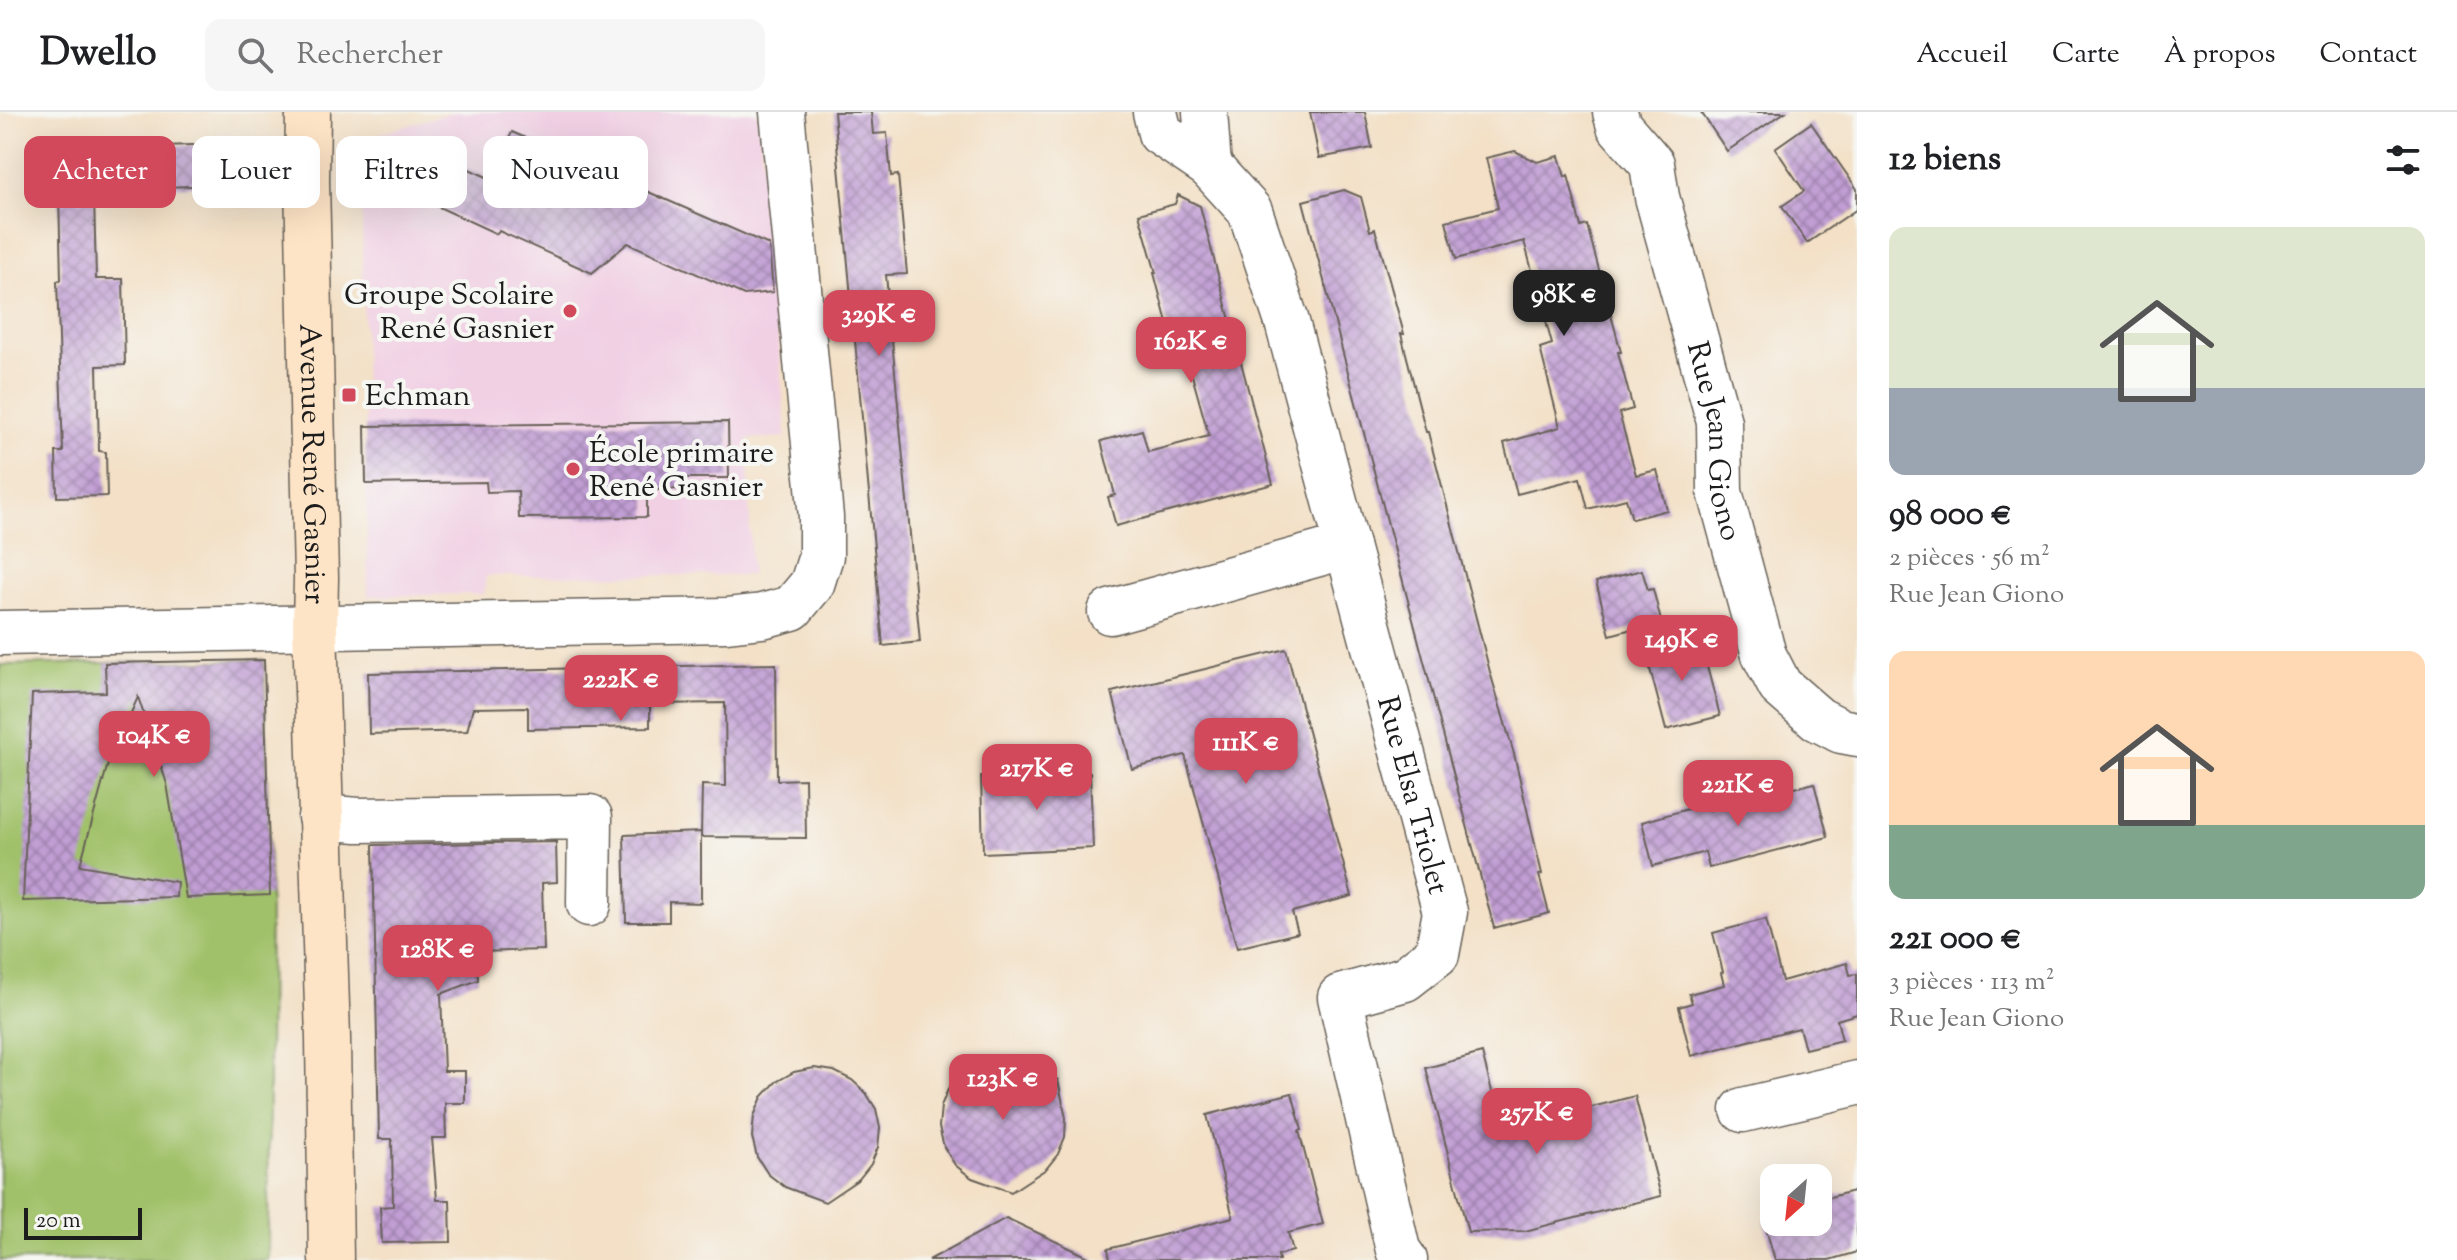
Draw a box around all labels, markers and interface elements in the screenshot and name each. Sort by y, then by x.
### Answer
search box [205,19,765,91]
text: Dwello [40,28,157,82]
icon: search [233,33,277,77]
text: Rechercher [297,34,443,77]
text: Accueil [1916,35,2008,75]
text: Carte [2052,35,2120,75]
text: À propos [2164,35,2275,75]
text: Contact [2319,35,2417,75]
chip: Acheter [24,136,176,208]
chip: Louer [192,136,320,208]
chip: Filtres [336,136,467,208]
chip: Nouveau [483,136,648,208]
text: 12 biens [1889,136,2001,185]
icon: filters [2381,138,2425,182]
pin: 98K € [1508,270,1620,338]
place label: Groupe Scolaire René Gasnier [344,275,554,352]
text: 98K € [1531,277,1597,314]
icon: home [2085,279,2229,423]
pin: 329K € [814,290,944,358]
text: 329K € [841,297,917,334]
marker: Groupe Scolaire René Gasnier [561,302,579,320]
pin: 162K € [1126,317,1256,385]
street label: Avenue René Gasnier [286,323,335,605]
text: 162K € [1154,324,1228,361]
street label: Rue Jean Giono [1674,337,1751,546]
place label: Echman [365,376,471,419]
marker: Echman [340,386,358,404]
place label: École primaire René Gasnier [589,433,774,510]
marker: École primaire René Gasnier [564,460,582,478]
text: 98 000 € [1889,491,2012,540]
text: 2 pièces · 56 m² [1889,540,2050,577]
text: Rue Jean Giono [1889,577,2064,614]
pin: 149K € [1617,615,1747,683]
text: 149K € [1645,622,1719,659]
pin: 222K € [556,655,686,723]
text: 222K € [583,662,659,699]
street label: Rue Elsa Triolet [1364,692,1458,899]
icon: home [2085,703,2229,847]
pin: 104K € [89,711,219,779]
text: 104K € [117,718,191,755]
pin: 111K € [1181,718,1311,786]
text: 111K € [1213,725,1279,762]
pin: 217K € [972,744,1102,812]
text: 217K € [1000,751,1074,788]
pin: 221K € [1673,760,1803,828]
text: 221K € [1701,767,1775,804]
text: 221 000 € [1889,915,2022,964]
pin: 128K € [373,925,503,993]
text: 128K € [401,932,475,969]
text: 3 pièces · 113 m² [1889,964,2055,1001]
text: Rue Jean Giono [1889,1001,2064,1038]
pin: 123K € [938,1054,1068,1122]
text: 123K € [967,1061,1039,1098]
pin: 257K € [1472,1088,1602,1156]
text: 257K € [1500,1095,1574,1132]
north arrow [1760,1164,1832,1236]
map controls [1760,1164,1832,1236]
scale bar [24,1204,142,1240]
text: 20 m [36,1206,81,1238]

